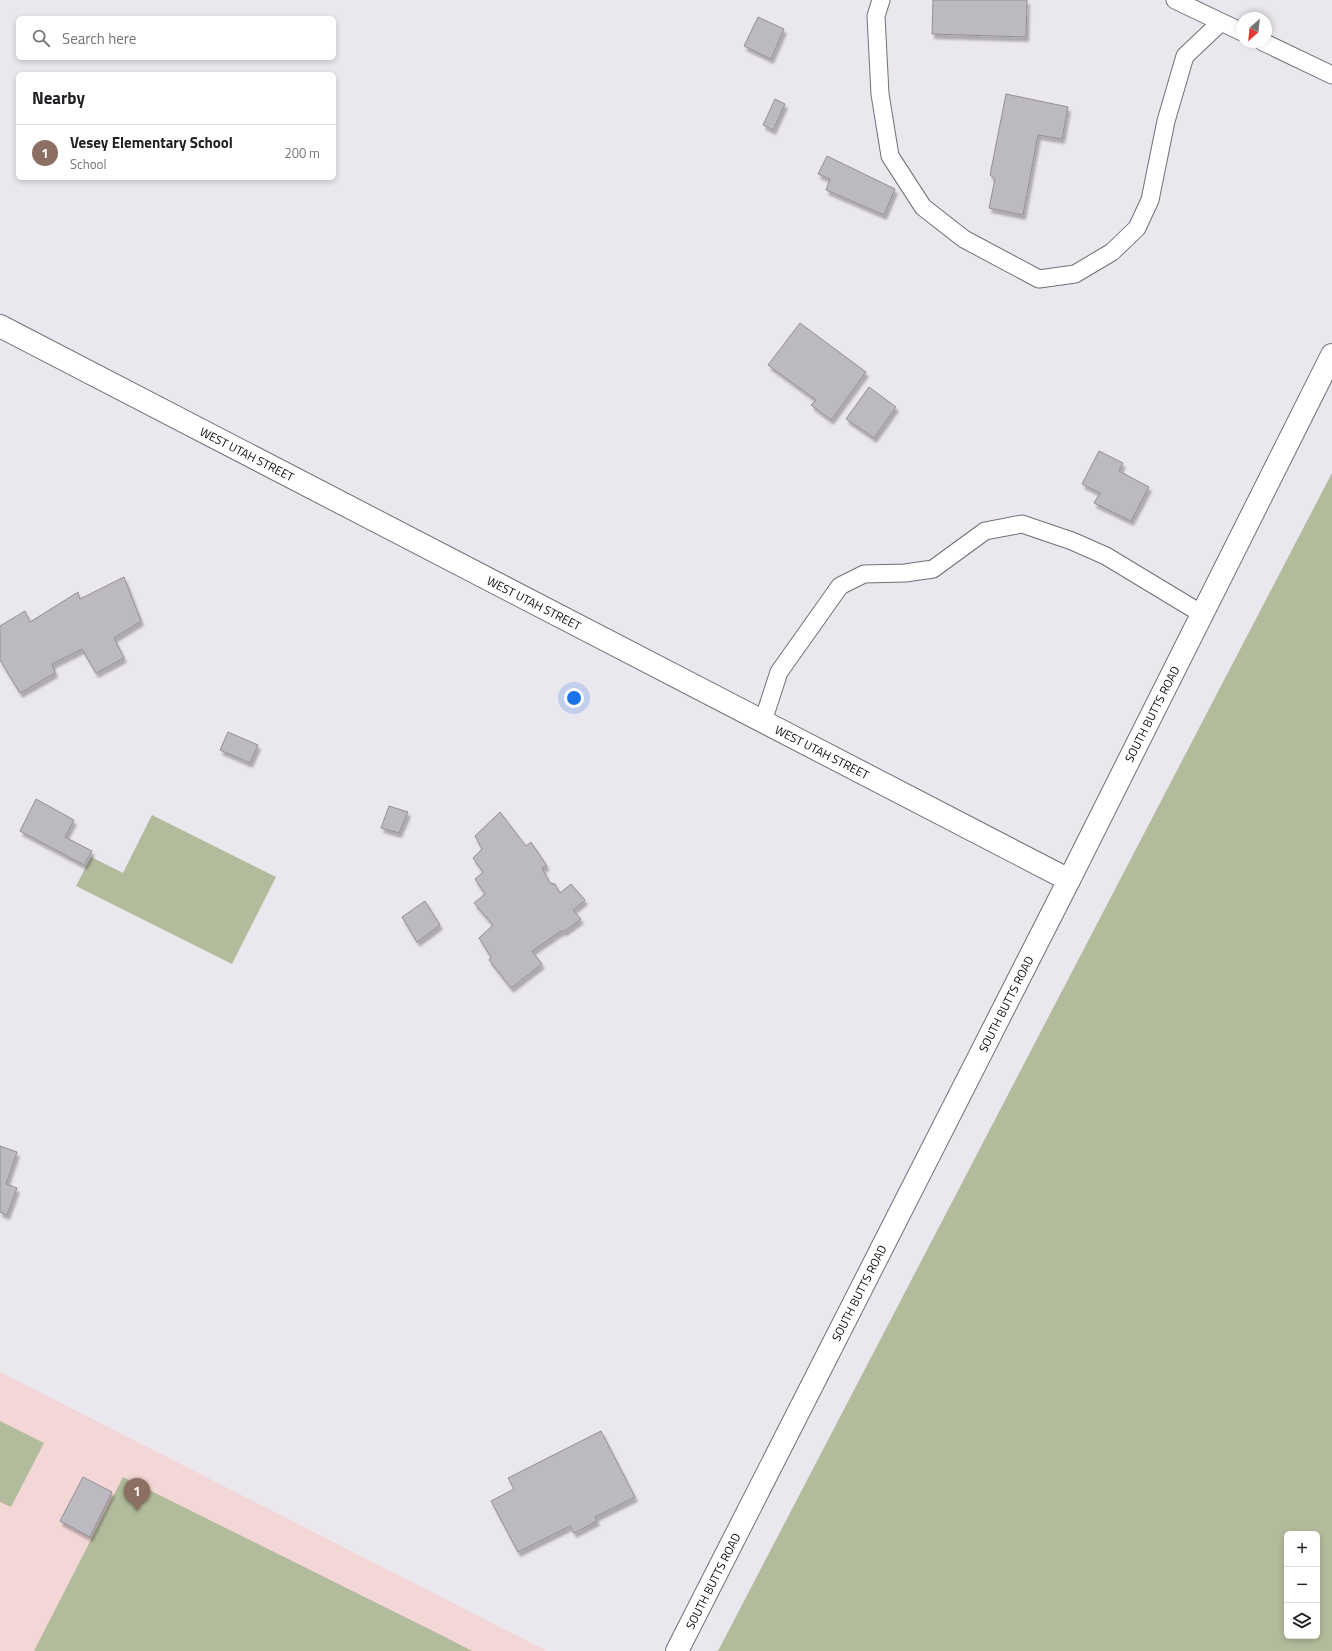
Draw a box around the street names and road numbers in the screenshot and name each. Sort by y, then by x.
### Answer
street label: WEST UTAH STREET [196,422,298,486]
street label: WEST UTAH STREET [483,571,585,635]
street label: SOUTH BUTTS ROAD [1119,662,1185,766]
street label: WEST UTAH STREET [771,720,873,784]
street label: SOUTH BUTTS ROAD [973,952,1039,1056]
street label: SOUTH BUTTS ROAD [826,1241,892,1345]
street label: SOUTH BUTTS ROAD [680,1529,746,1633]

